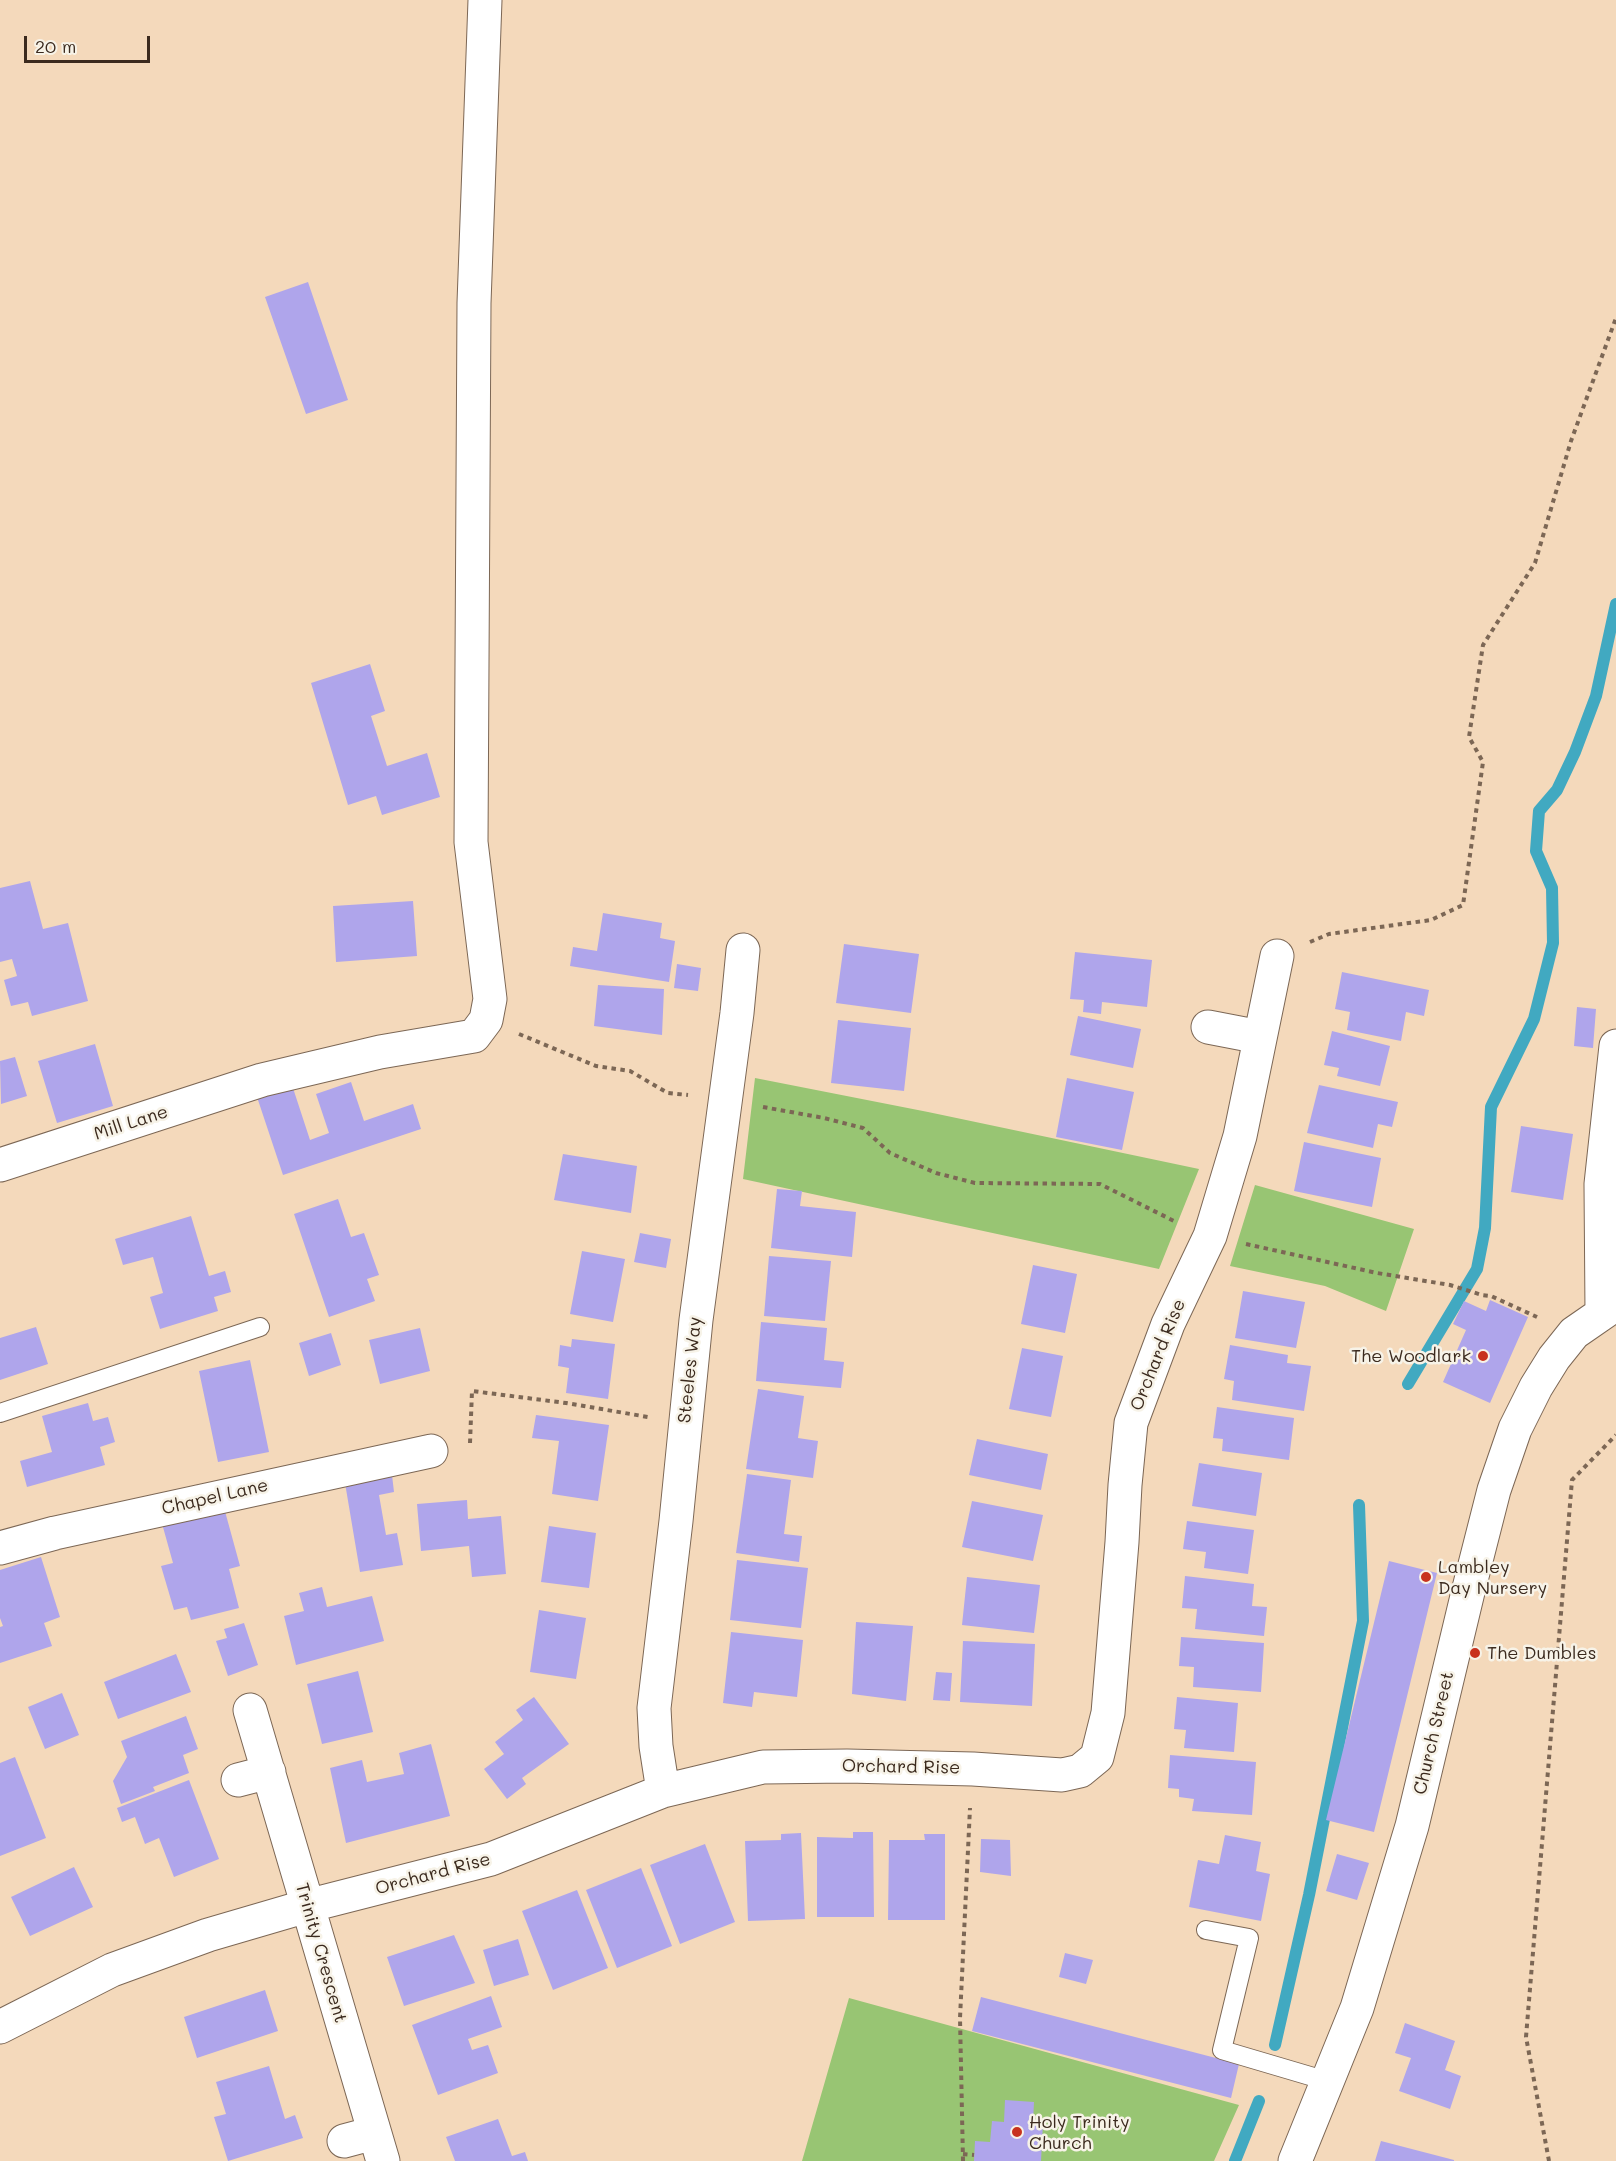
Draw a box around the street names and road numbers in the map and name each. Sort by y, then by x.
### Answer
street label: Mill Lane [91,1101,171,1145]
street label: Orchard Rise [1126,1296,1190,1414]
street label: Steeles Way [674,1316,706,1424]
street label: Chapel Lane [160,1474,270,1520]
street label: Church Street [1409,1669,1459,1797]
street label: Orchard Rise [842,1755,960,1779]
street label: Orchard Rise [373,1848,493,1900]
street label: Trinity Crescent [291,1881,351,2025]

